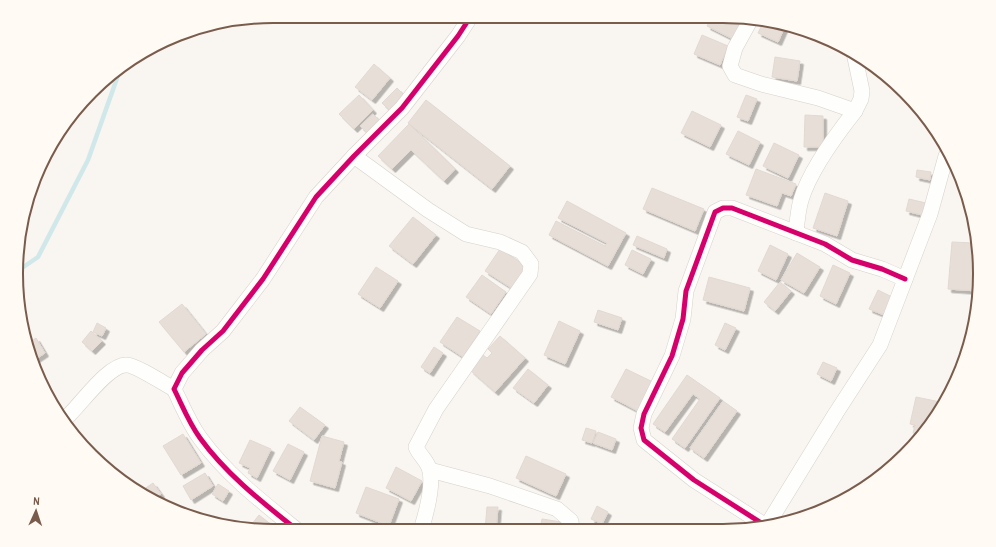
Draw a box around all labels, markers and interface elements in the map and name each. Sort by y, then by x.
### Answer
north arrow [16,491,56,531]
text: N [33,494,40,508]

